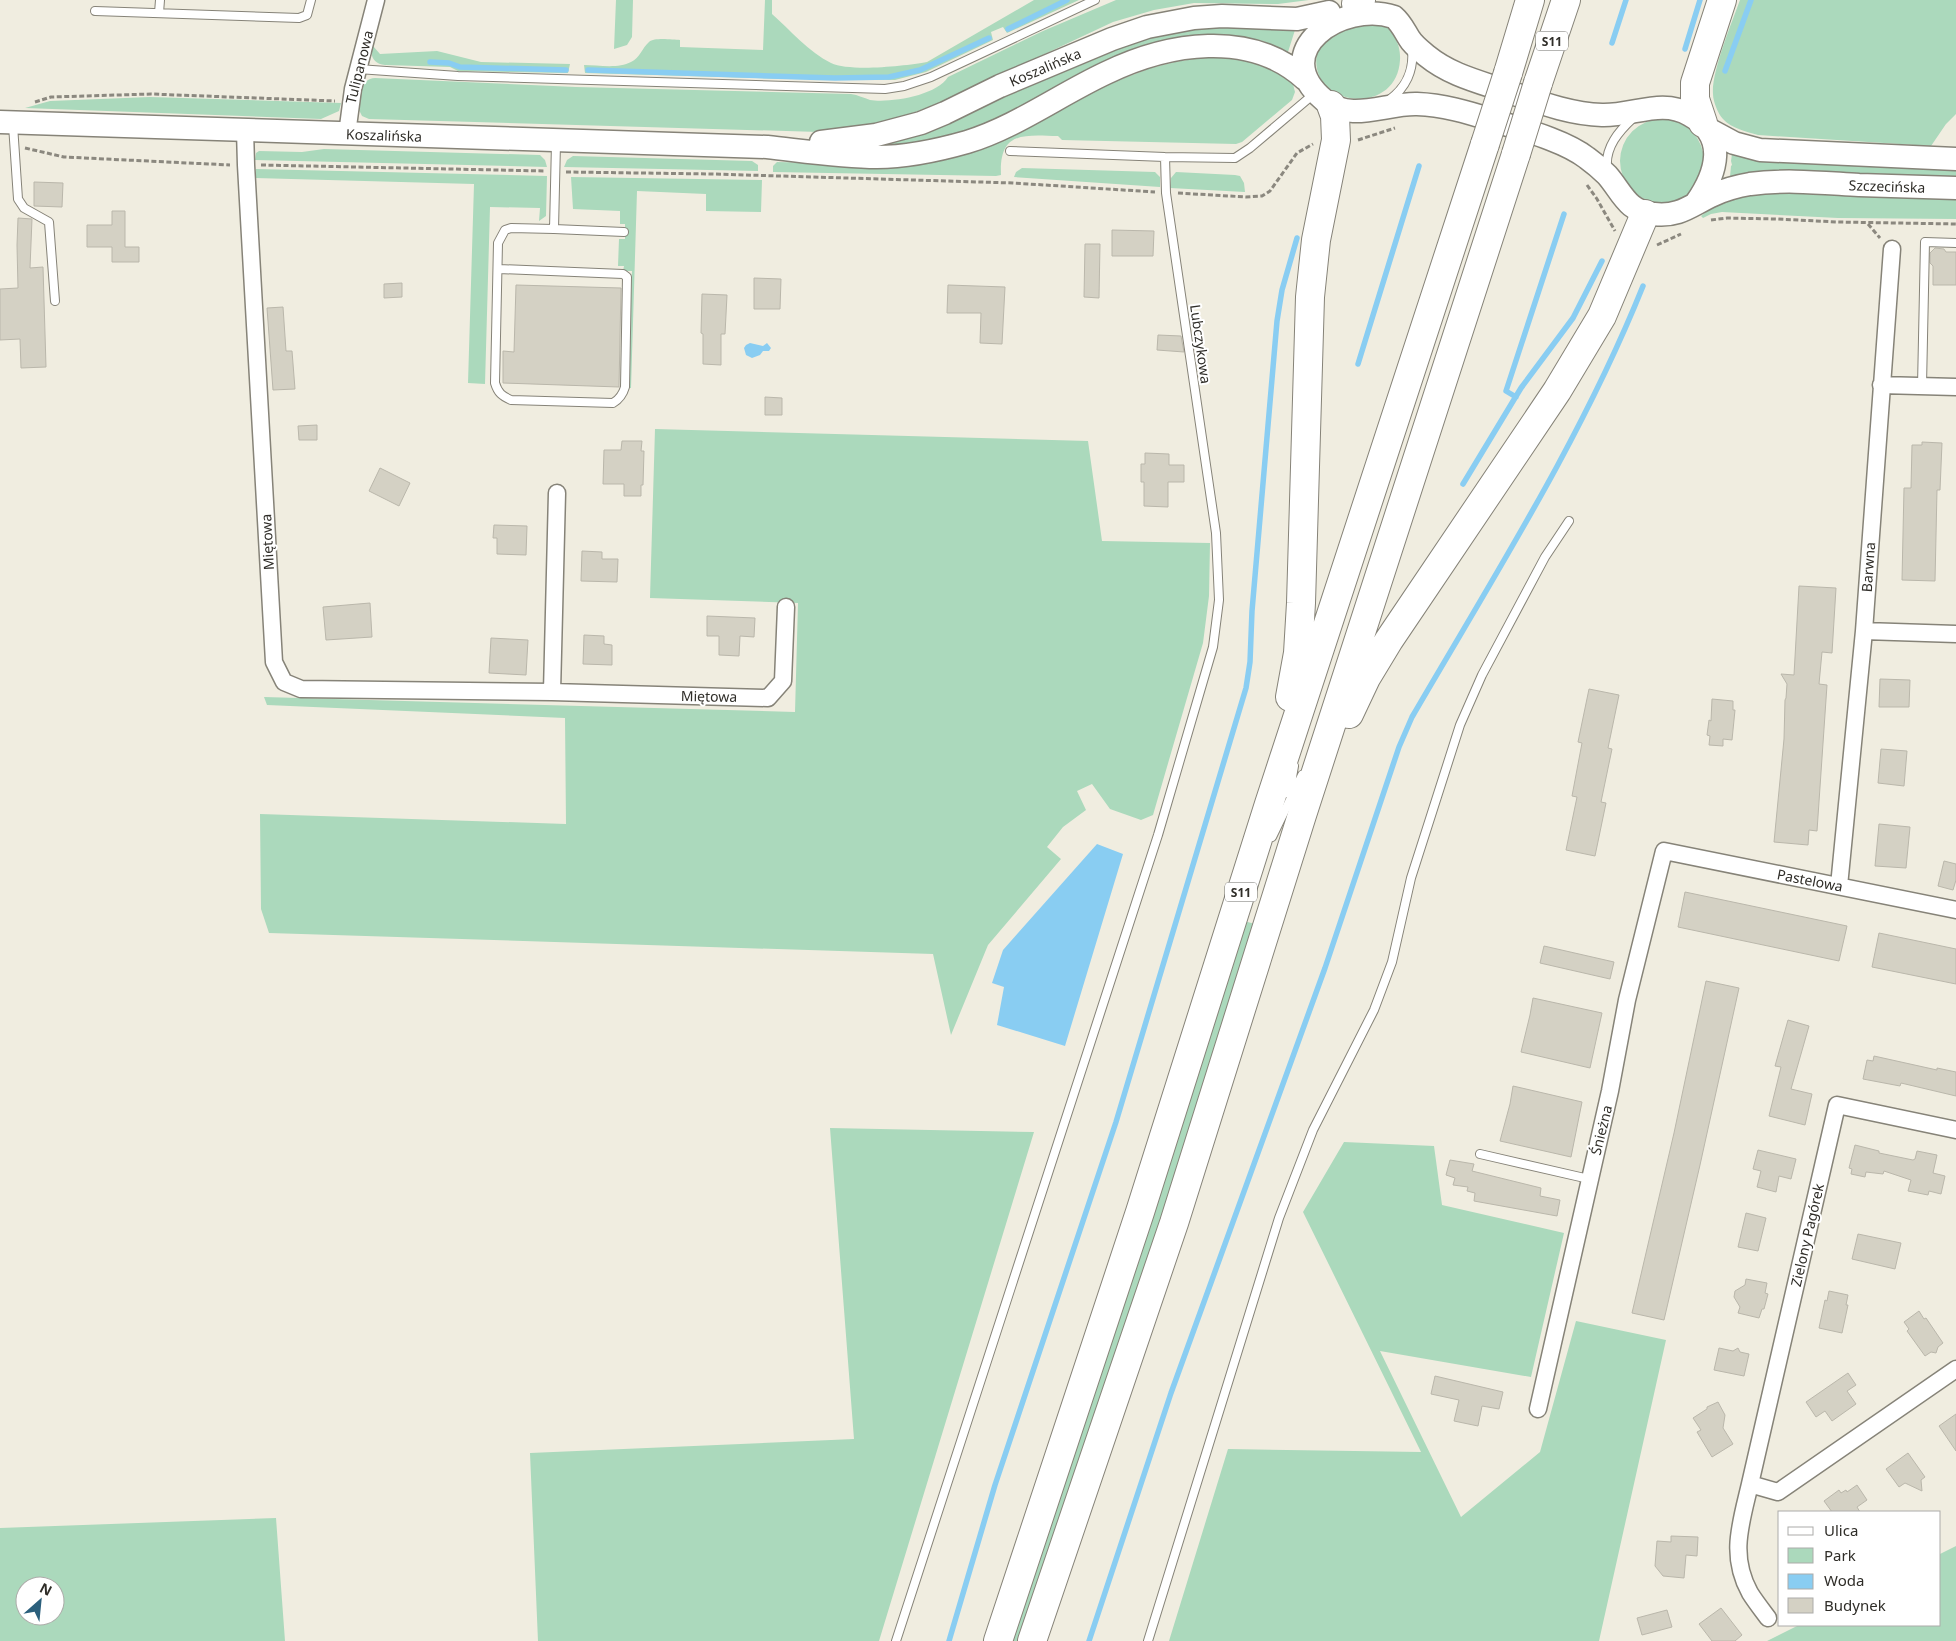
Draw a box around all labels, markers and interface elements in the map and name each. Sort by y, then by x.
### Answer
street label: Tulipanowa [341,28,377,106]
road number: S11 [1536,31,1568,50]
street label: Koszalińska [1006,43,1084,91]
street label: Koszalińska [346,124,422,146]
street label: Szczecińska [1848,175,1926,197]
street label: Lubczykowa [1186,303,1216,385]
street label: Miętowa [256,513,278,571]
street label: Barwna [1857,541,1879,593]
street label: Miętowa [681,686,737,706]
street label: Pastelowa [1775,864,1845,896]
road number: S11 [1225,882,1257,902]
street label: Śnieżna [1586,1103,1616,1157]
street label: Zielony Pagórek [1786,1181,1828,1288]
legend [1778,1511,1941,1626]
text: Ulica [1824,1520,1858,1540]
text: Park [1824,1545,1856,1565]
text: Woda [1824,1570,1864,1590]
north arrow [15,1576,65,1626]
text: N [37,1578,56,1600]
text: Budynek [1824,1595,1886,1615]

